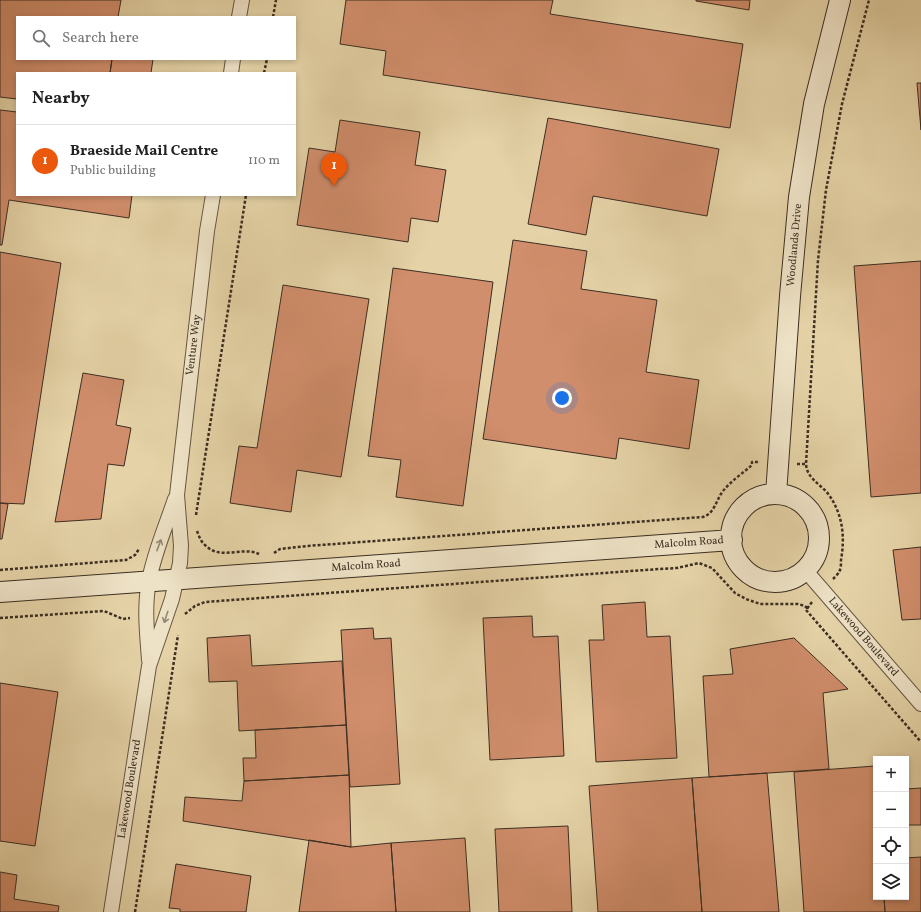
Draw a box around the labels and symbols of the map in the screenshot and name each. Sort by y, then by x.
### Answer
pin: 1 [321,153,347,186]
street label: Woodlands Drive [784,203,806,287]
street label: Venture Way [183,314,205,376]
your location [552,388,572,408]
street label: Malcolm Road [654,533,724,553]
one-way arrow [156,539,164,551]
street label: Malcolm Road [331,556,401,576]
street label: Lakewood Boulevard [824,594,902,680]
one-way arrow [162,611,169,624]
street label: Lakewood Boulevard [115,738,145,840]

